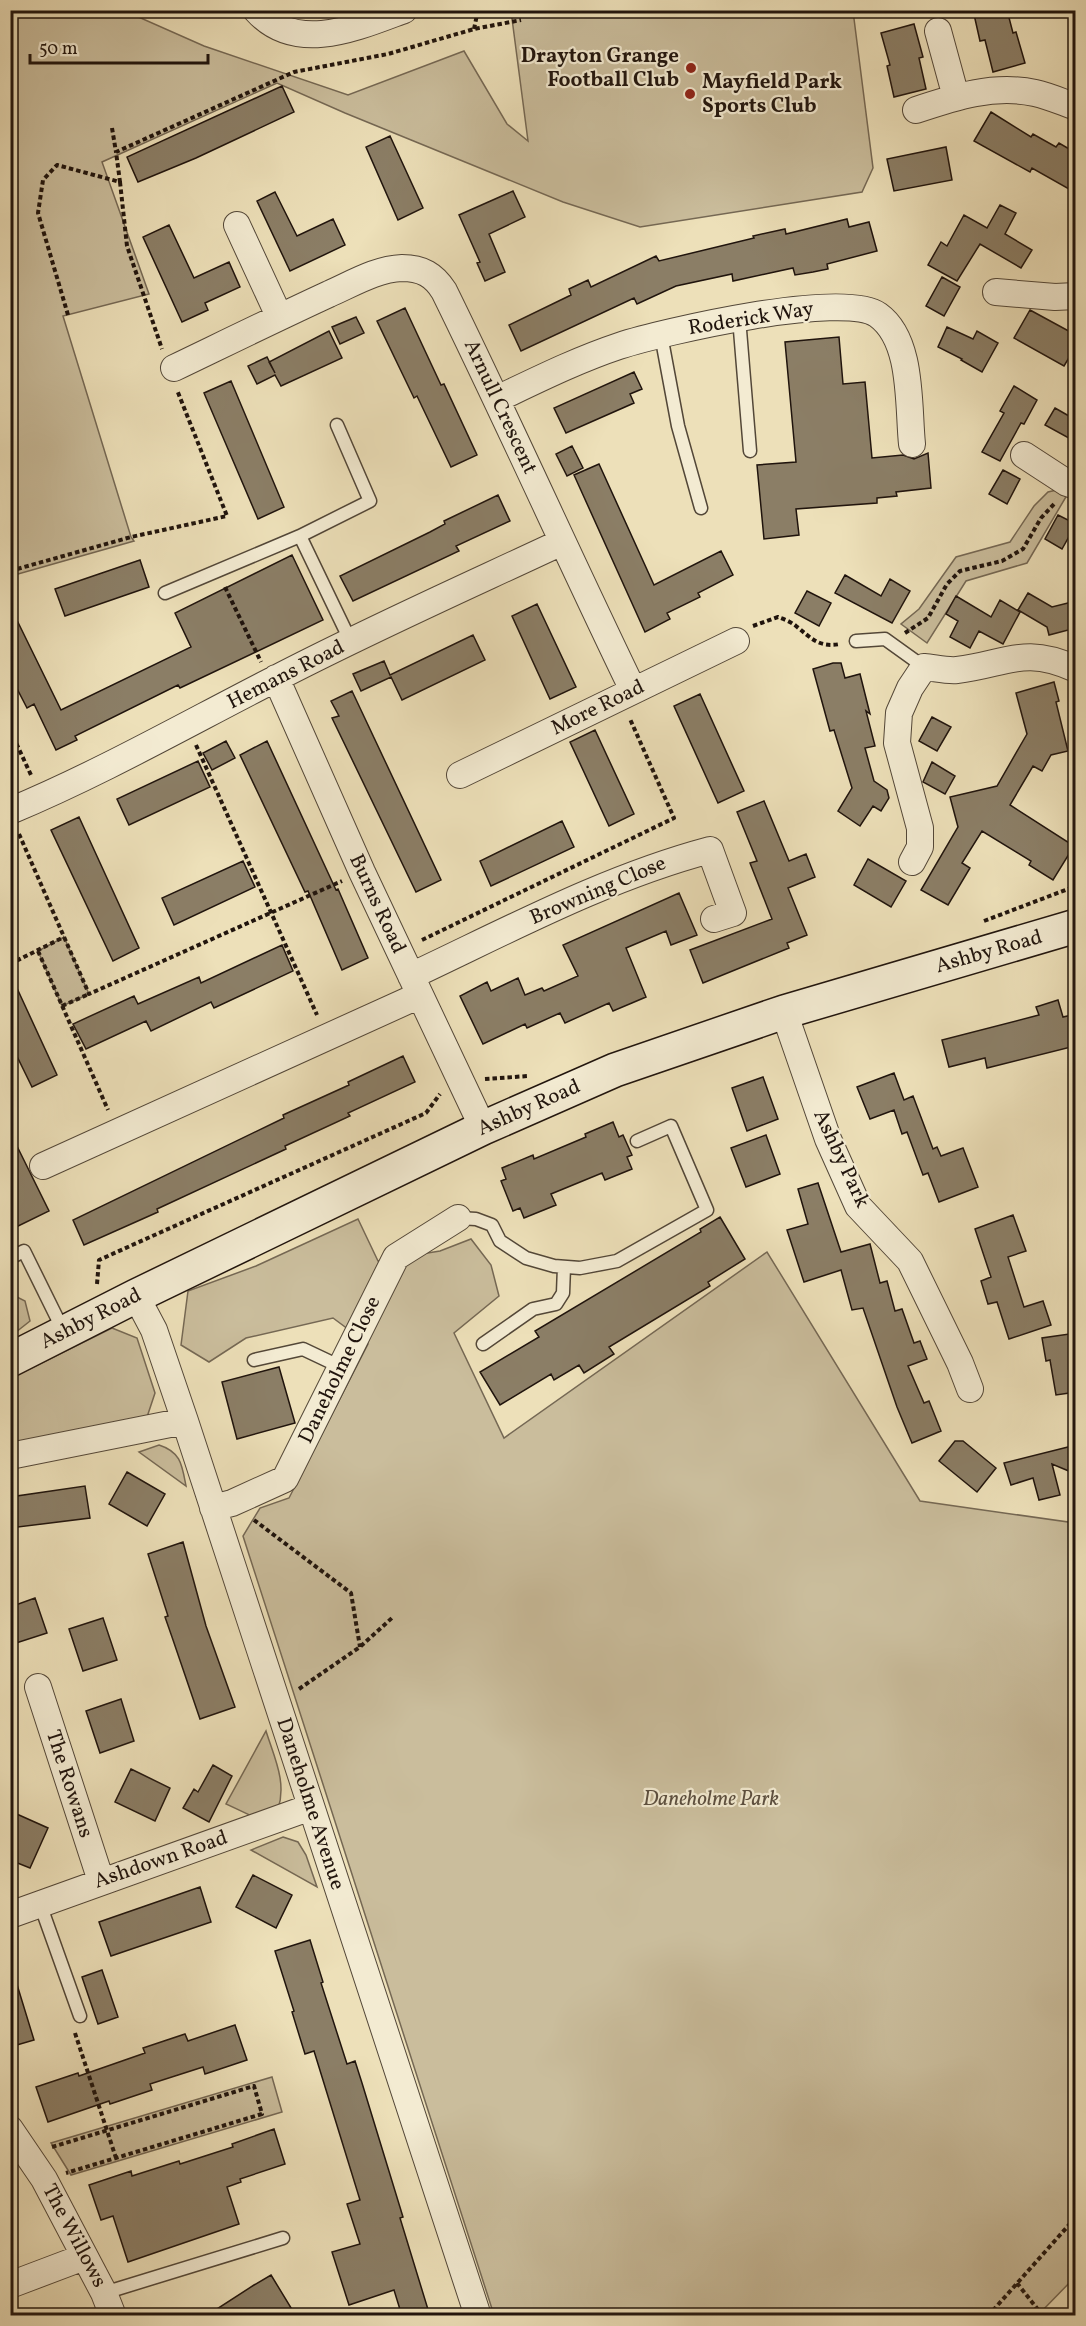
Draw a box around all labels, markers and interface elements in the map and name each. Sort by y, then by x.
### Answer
scale bar [30,27,208,65]
text: 50 m [39,37,78,62]
place label: Drayton Grange Football Club [521,42,679,95]
marker: Drayton Grange Football Club [684,61,698,75]
place label: Mayfield Park Sports Club [702,68,842,121]
marker: Mayfield Park Sports Club [683,87,697,101]
street label: Roderick Way [686,295,816,343]
street label: Arnull Crescent [456,335,544,479]
street label: Hemans Road [222,633,350,717]
street label: More Road [546,673,650,743]
street label: Burns Road [341,849,413,959]
street label: Browning Close [525,849,671,933]
street label: Ashby Road [932,923,1046,981]
street label: Ashby Road [473,1072,585,1144]
street label: Ashby Park [806,1105,877,1213]
street label: Ashby Road [35,1281,147,1357]
street label: Daneholme Close [292,1291,388,1449]
street label: Daneholme Avenue [268,1714,352,1894]
street label: The Rowans [38,1726,100,1842]
park label: Daneholme Park [643,1785,779,1814]
street label: Ashdown Road [90,1824,232,1896]
street label: The Willows [35,2179,113,2293]

